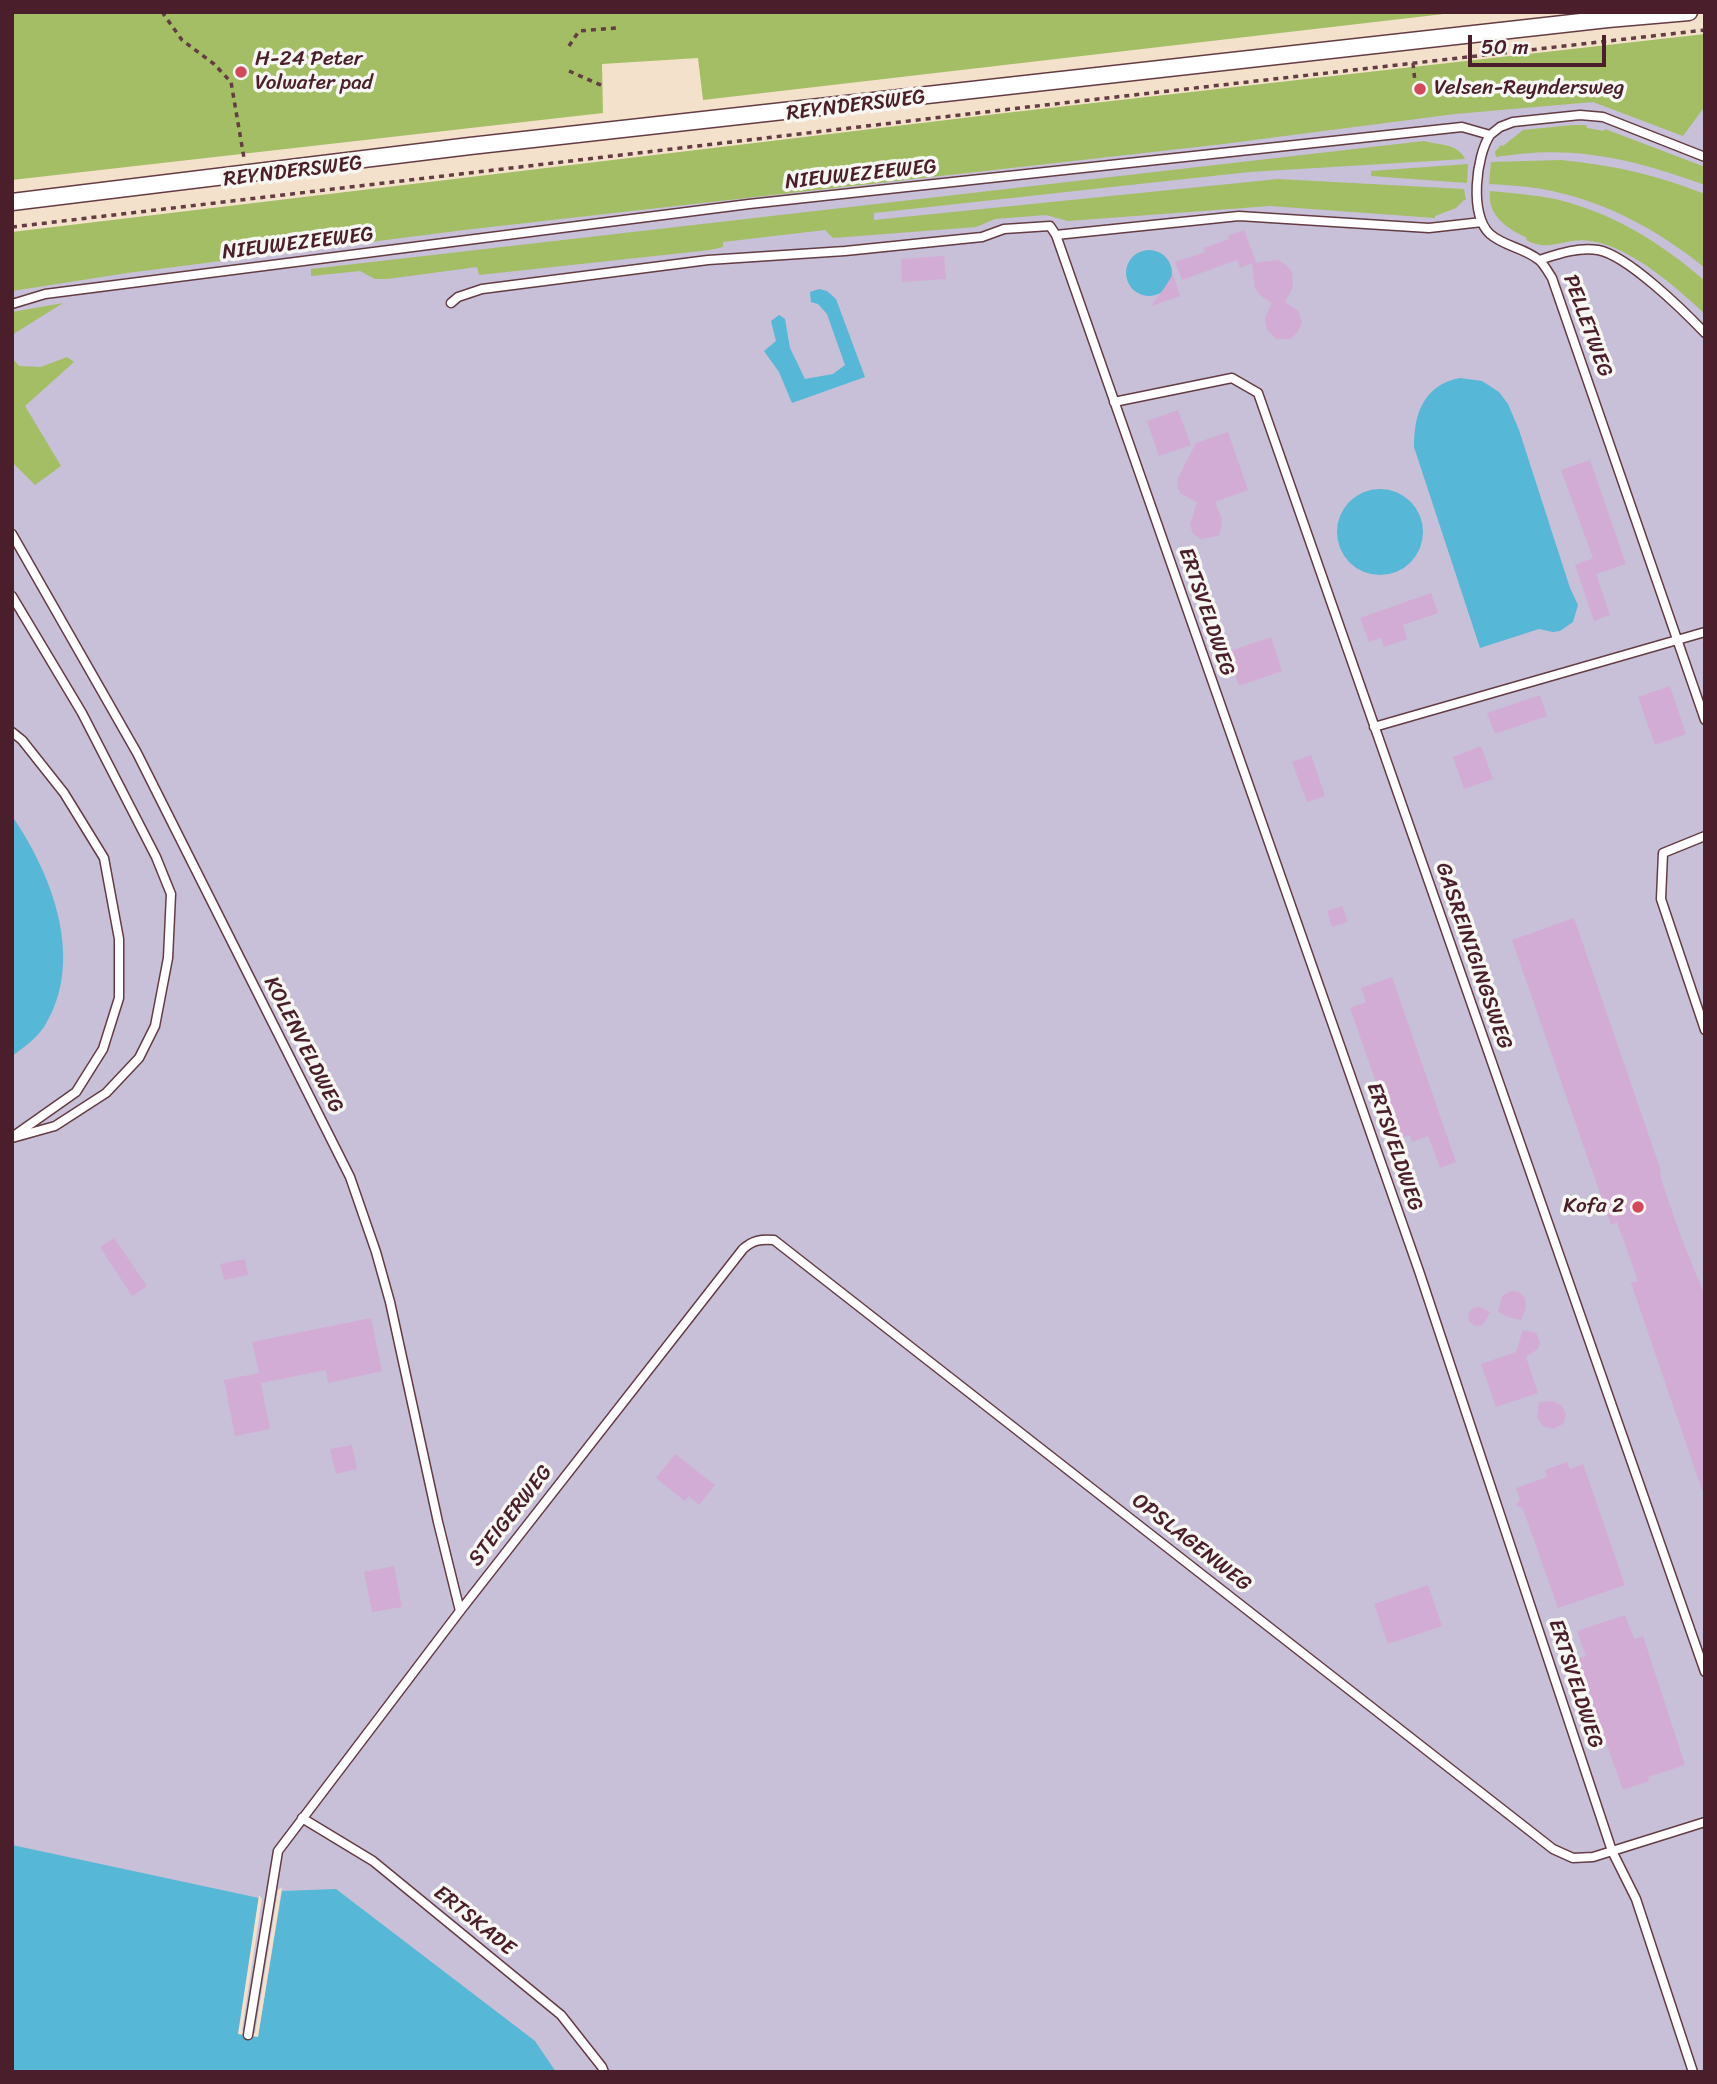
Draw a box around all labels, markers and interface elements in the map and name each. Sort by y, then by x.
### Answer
scale bar [1472,21,1610,65]
text: 50 m [1481,28,1529,66]
place label: H-24 Peter Volwater pad [255,47,373,97]
marker: H-24 Peter Volwater pad [233,64,249,80]
place label: Velsen-Reyndersweg [1434,76,1624,102]
marker: Velsen-Reyndersweg [1412,81,1428,97]
street label: REYNDERSWEG [785,85,927,127]
street label: REYNDERSWEG [222,151,364,193]
street label: NIEUWEZEEWEG [784,155,938,195]
street label: NIEUWEZEEWEG [221,222,375,266]
street label: PELLETWEG [1557,271,1617,381]
street label: ERTSVELDWEG [1172,545,1240,679]
street label: GASREINIGINGSWEG [1429,859,1517,1053]
street label: KOLENVELDWEG [258,973,348,1117]
street label: ERTSVELDWEG [1360,1080,1428,1214]
place label: Kofa 2 [1563,1194,1624,1220]
marker: Kofa 2 [1630,1199,1646,1215]
street label: STEIGERWEG [464,1461,558,1571]
street label: OPSLAGENWEG [1127,1489,1255,1597]
street label: ERTSVELDWEG [1542,1616,1608,1752]
street label: ERTSKADE [428,1881,520,1961]

